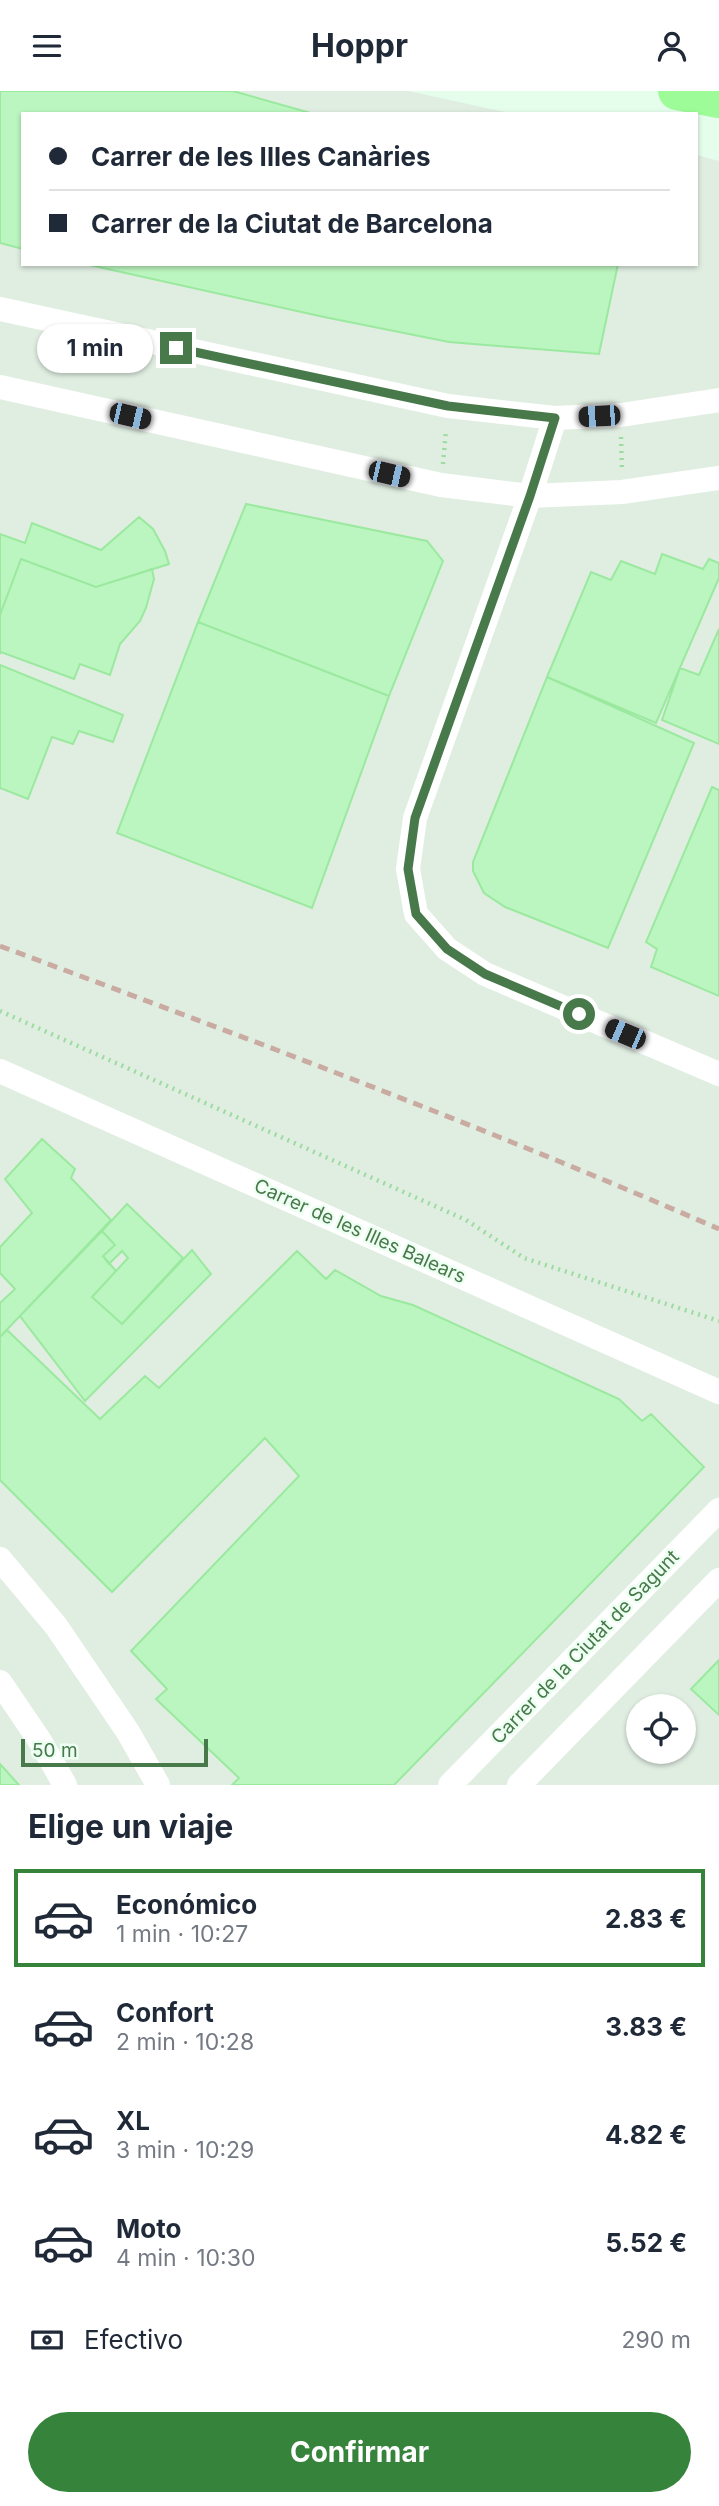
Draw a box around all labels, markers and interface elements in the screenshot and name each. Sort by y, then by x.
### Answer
text: Hoppr [311,26,408,65]
icon: menu [28,27,66,65]
icon: person [653,27,691,65]
text: Carrer de les Illes Canàries [91,141,431,172]
text: Carrer de la Ciutat de Barcelona [91,208,493,239]
callout: 1 min [36,323,152,373]
route end [160,332,192,364]
text: 1 min [67,334,123,362]
car [108,401,153,431]
car [578,404,621,428]
car [367,459,412,489]
route start [563,998,595,1030]
car [602,1016,649,1052]
street label: Carrer de les Illes Balears [251,1174,469,1288]
street label: Carrer de la Ciutat de Sagunt [486,1545,684,1749]
map controls [626,1694,696,1764]
button: locate [626,1694,696,1764]
scale bar [21,1736,208,1768]
text: 50 m [32,1739,78,1762]
text: Elige un viaje [28,1807,233,1846]
icon: car [32,1887,95,1950]
text: Económico [116,1889,257,1920]
text: 2.83 € [605,1903,687,1934]
text: 1 min · 10:27 [116,1920,248,1948]
icon: car [32,1995,95,2058]
text: Confort [116,1997,214,2028]
text: 3.83 € [605,2011,687,2042]
text: 2 min · 10:28 [116,2028,254,2056]
icon: car [32,2103,95,2166]
text: XL [116,2105,150,2136]
text: 4.82 € [605,2119,687,2150]
text: 3 min · 10:29 [116,2136,254,2164]
icon: car [32,2211,95,2274]
text: Moto [116,2213,181,2244]
text: 5.52 € [606,2227,687,2258]
text: 4 min · 10:30 [116,2244,255,2272]
icon: cash [28,2321,66,2359]
text: Efectivo [84,2324,183,2355]
text: 290 m [622,2326,691,2354]
button: Confirmar [28,2412,691,2492]

